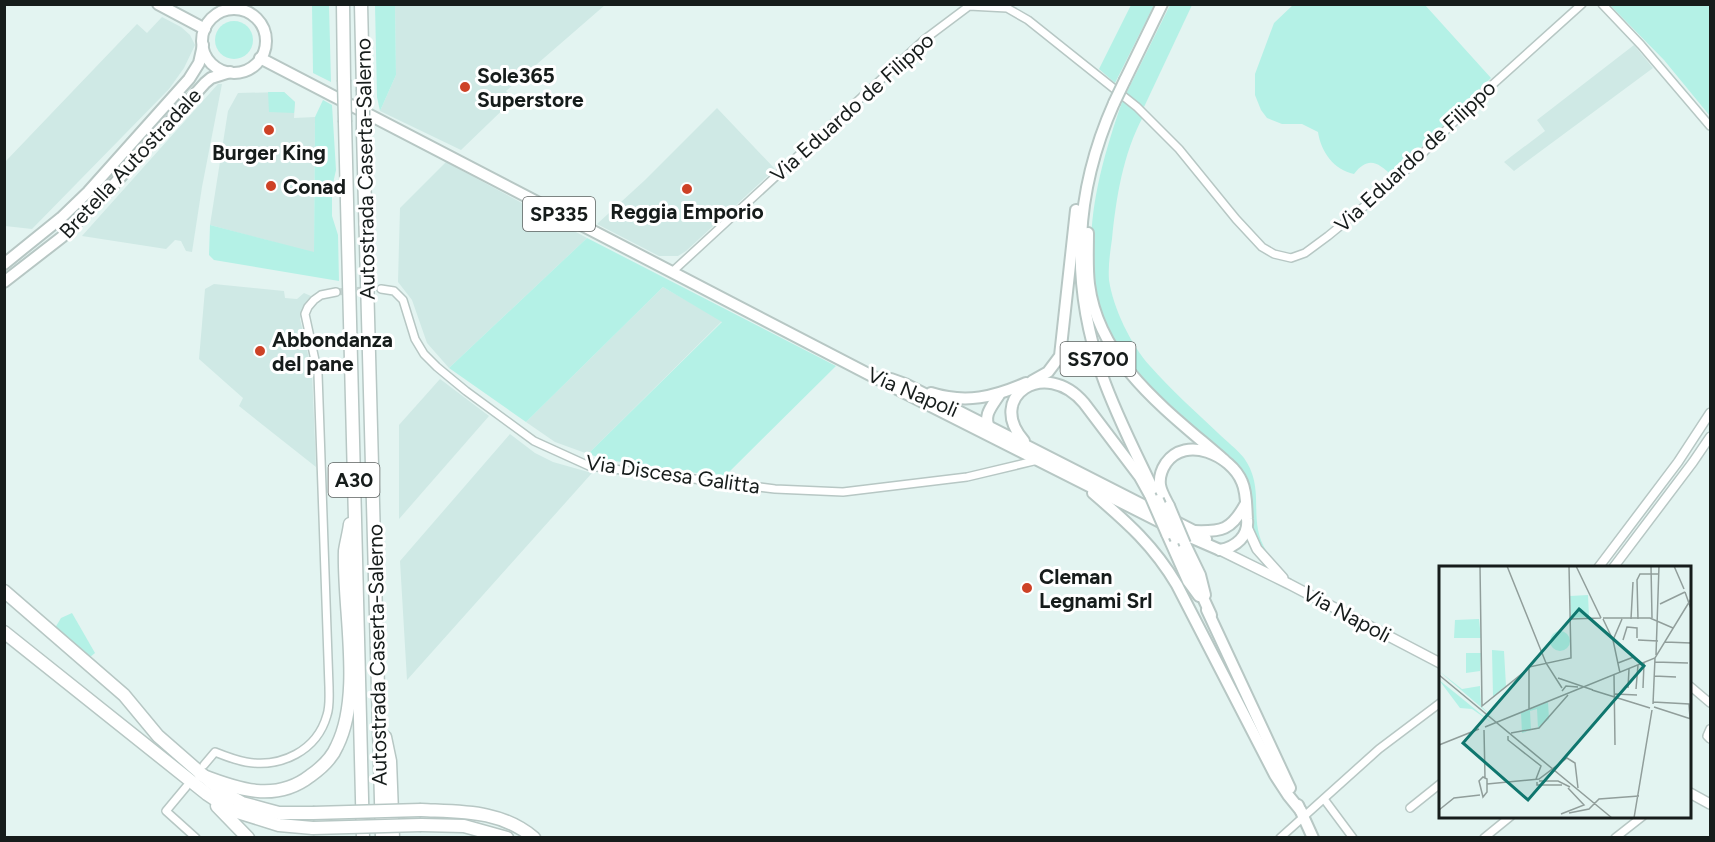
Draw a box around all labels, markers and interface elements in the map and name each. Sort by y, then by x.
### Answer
street label: Via Eduardo de Filippo [765,27,939,187]
street label: Autostrada Caserta-Salerno [350,38,380,300]
place label: Sole365 Superstore [477,63,584,112]
street label: Via Eduardo de Filippo [1329,75,1501,237]
marker: Sole365 Superstore [458,80,472,94]
street label: Bretella Autostradale [54,83,206,243]
marker: Burger King [262,123,276,137]
place label: Burger King [212,140,326,165]
place label: Conad [283,174,346,199]
marker: Conad [264,179,278,193]
marker: Reggia Emporio [680,182,694,196]
road number: SP335 [523,197,595,231]
place label: Reggia Emporio [610,199,764,224]
place label: Abbondanza del pane [272,327,393,376]
road number: SS700 [1060,342,1136,376]
marker: Abbondanza del pane [253,344,267,358]
street label: Via Napoli [864,362,962,422]
street label: Via Discesa Galitta [584,449,762,499]
road number: A30 [328,463,380,497]
street label: Autostrada Caserta-Salerno [362,524,392,786]
place label: Cleman Legnami Srl [1039,564,1152,613]
inset map [1439,566,1691,818]
street label: Via Napoli [1299,580,1395,648]
marker: Cleman Legnami Srl [1020,581,1034,595]

